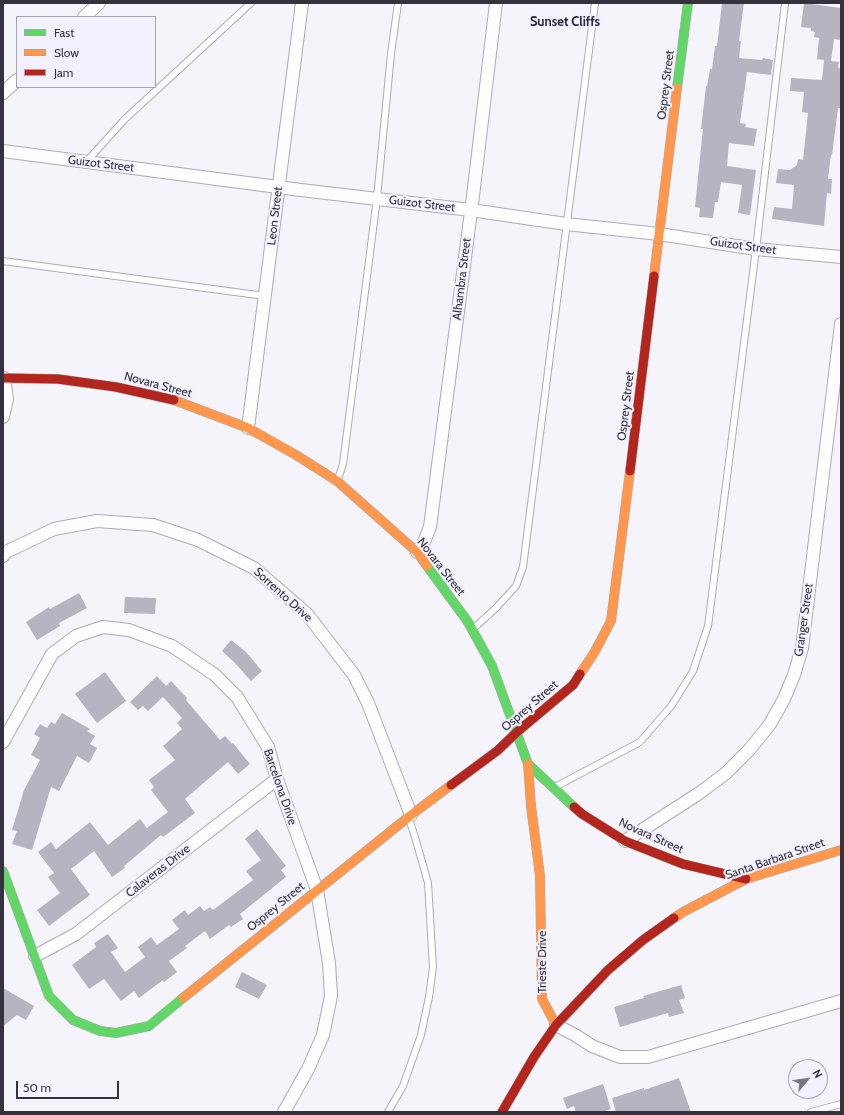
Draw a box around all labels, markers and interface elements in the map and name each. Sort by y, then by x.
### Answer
district label: Sunset Cliffs [530,14,600,30]
legend [16,16,156,88]
text: Fast [54,25,74,40]
text: Slow [54,45,79,60]
street label: Osprey Street [655,49,677,121]
text: Jam [54,65,73,80]
street label: Guizot Street [67,153,135,175]
street label: Leon Street [264,186,286,246]
street label: Guizot Street [388,193,456,215]
street label: Guizot Street [709,234,777,258]
street label: Alhambra Street [450,237,474,321]
street label: Novara Street [123,369,193,401]
street label: Osprey Street [615,370,637,442]
street label: Novara Street [414,535,468,599]
street label: Sorrento Drive [251,565,315,625]
street label: Granger Street [792,583,816,657]
street label: Osprey Street [499,678,561,734]
street label: Barcelona Drive [260,747,300,827]
street label: Novara Street [616,815,686,857]
street label: Santa Barbara Street [723,835,827,883]
street label: Calaveras Drive [123,841,193,901]
street label: Osprey Street [244,879,308,935]
street label: Trieste Drive [535,931,549,993]
north arrow [788,1059,828,1099]
text: N [810,1067,826,1080]
scale bar [18,1073,121,1099]
text: 50 m [23,1080,51,1095]

